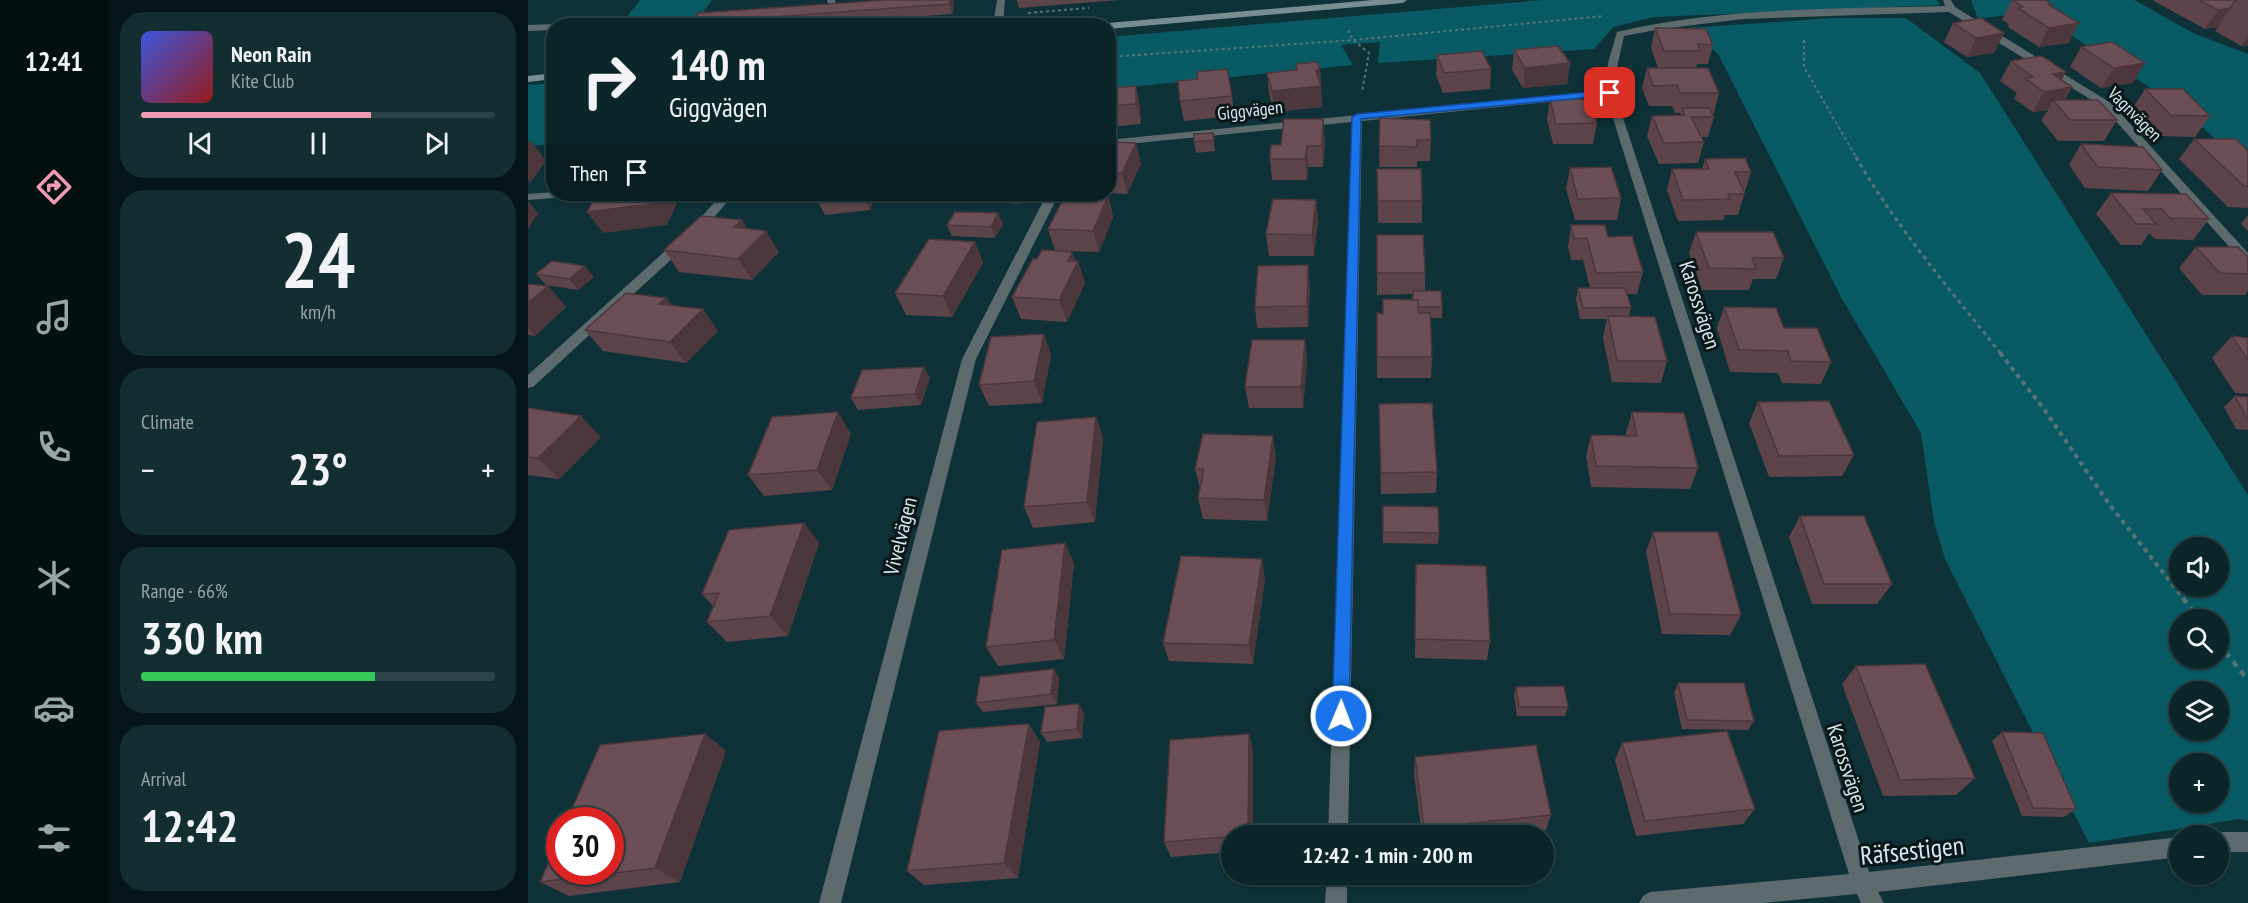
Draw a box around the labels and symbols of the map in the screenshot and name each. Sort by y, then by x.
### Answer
pin [1584,67,1635,118]
street label: Vagnvägen [2102,81,2167,146]
street label: Giggvägen [1216,95,1284,125]
street label: Karossvägen [1673,258,1727,352]
street label: Vivelvägen [877,494,923,579]
position arrow [1309,684,1373,748]
street label: Karossvägen [1821,721,1875,815]
speed limit sign: 30 [546,807,624,885]
street label: Räfsestigen [1859,828,1965,872]

